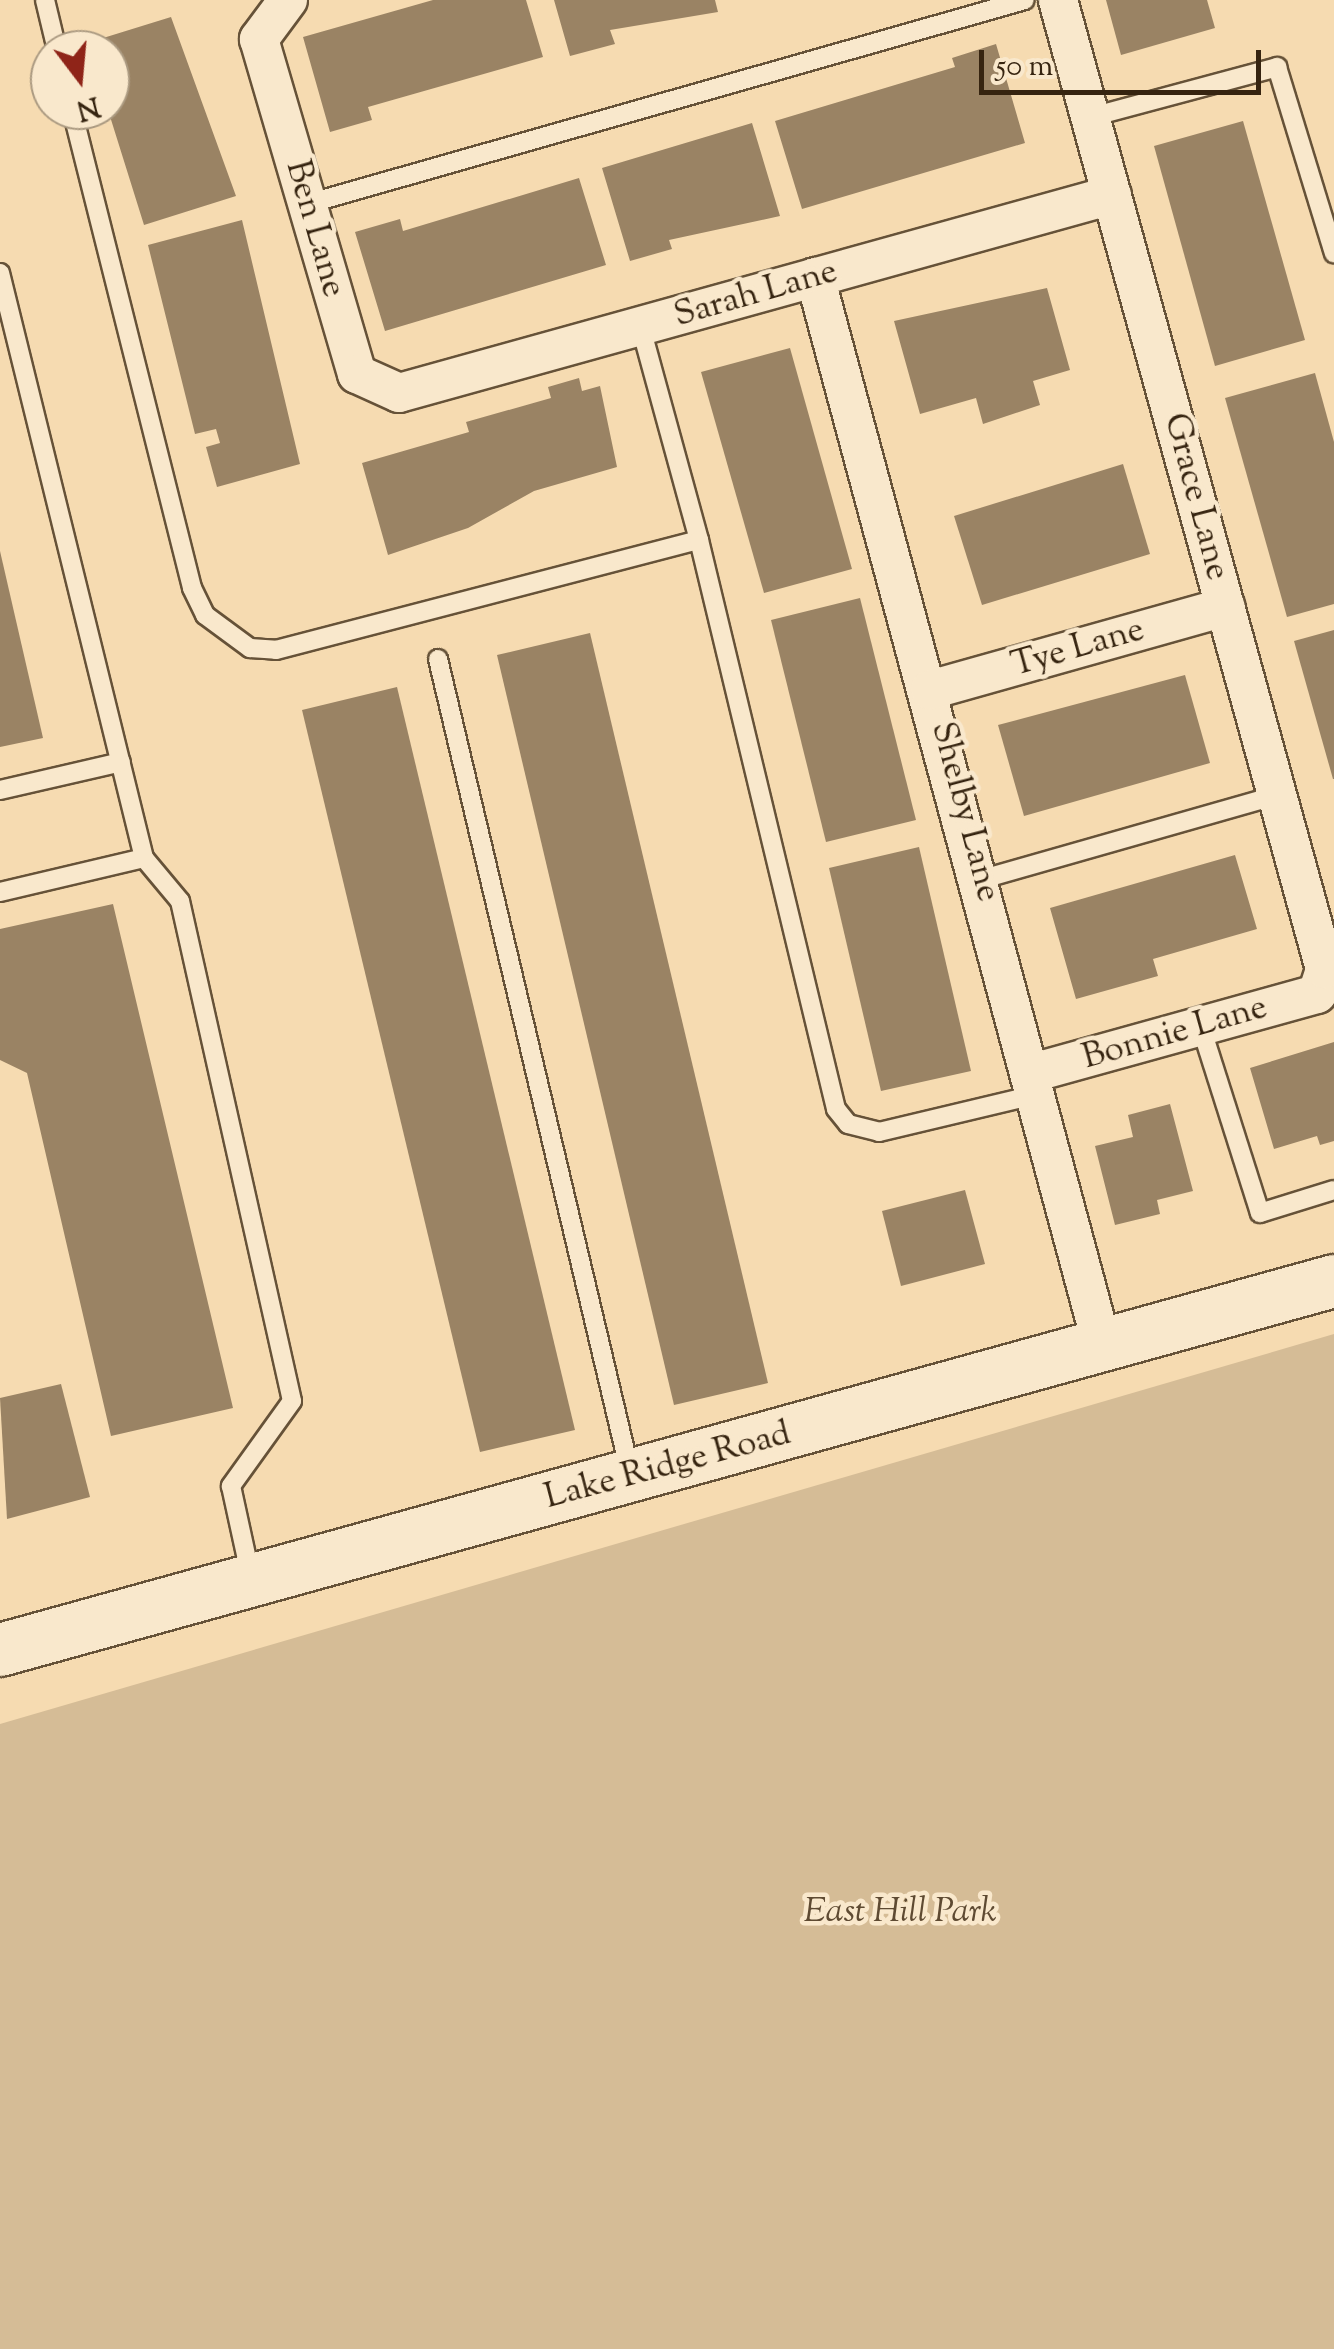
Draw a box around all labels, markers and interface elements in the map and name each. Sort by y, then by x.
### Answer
north arrow [30,30,130,130]
scale bar [984,30,1266,92]
text: 50 m [996,46,1053,89]
text: N [71,85,104,129]
street label: Ben Lane [274,156,354,302]
street label: Sarah Lane [670,252,842,338]
street label: Grace Lane [1153,409,1237,585]
street label: Tye Lane [1007,610,1149,688]
street label: Shelby Lane [920,718,1008,906]
street label: Bonnie Lane [1078,988,1272,1080]
street label: Lake Ridge Road [540,1414,796,1520]
park label: East Hill Park [804,1892,996,1934]

